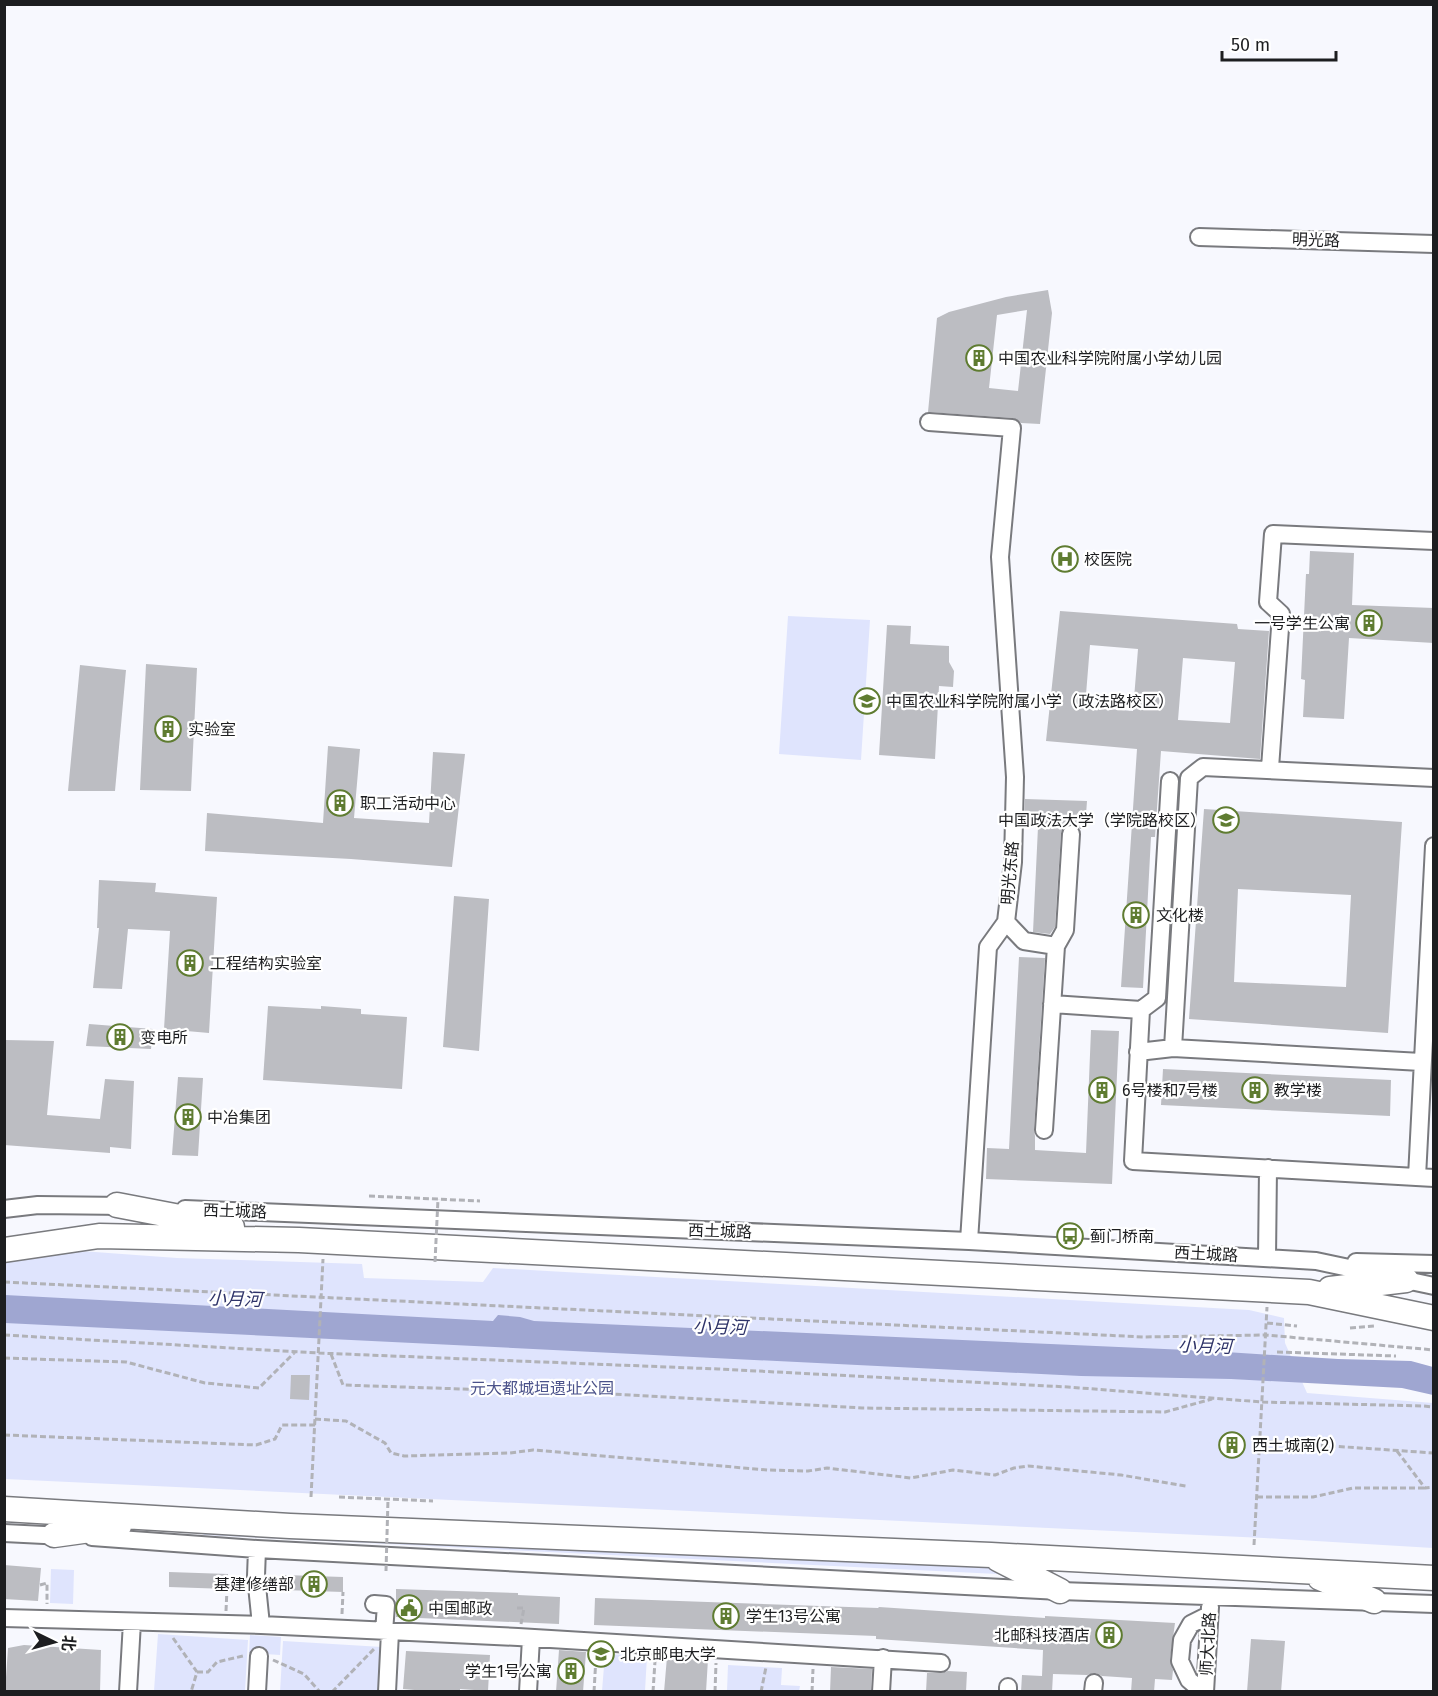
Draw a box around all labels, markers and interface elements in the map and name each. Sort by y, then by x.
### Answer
scale bar [1222,24,1336,62]
text: 50 m [1231,34,1270,56]
street label: 明光路 [1292,230,1340,250]
building icon: 中国农业科学院附属小学幼儿园 [964,343,994,373]
place label: 中国农业科学院附属小学幼儿园 [998,349,1222,368]
hospital icon: 校医院 [1050,544,1080,574]
place label: 校医院 [1084,550,1132,569]
building icon: 一号学生公寓 [1354,608,1384,638]
place label: 一号学生公寓 [1254,614,1350,633]
school or university icon: 中国农业科学院附属小学（政法路校区） [852,686,882,716]
place label: 中国农业科学院附属小学（政法路校区） [886,692,1174,711]
building icon: 实验室 [153,714,183,744]
place label: 实验室 [188,720,236,739]
building icon: 职工活动中心 [325,788,355,818]
place label: 职工活动中心 [360,794,456,813]
school or university icon: 中国政法大学（学院路校区） [1211,805,1241,835]
place label: 中国政法大学（学院路校区） [998,811,1206,830]
street label: 明光东路 [998,840,1022,906]
building icon: 文化楼 [1121,900,1151,930]
place label: 文化楼 [1156,906,1204,925]
building icon: 工程结构实验室 [175,948,205,978]
place label: 工程结构实验室 [210,954,322,973]
building icon: 变电所 [105,1022,135,1052]
place label: 变电所 [140,1028,188,1047]
building icon: 6号楼和7号楼 [1087,1075,1117,1105]
building icon: 教学楼 [1240,1075,1270,1105]
place label: 6号楼和7号楼 [1122,1081,1218,1100]
place label: 教学楼 [1274,1081,1322,1100]
building icon: 中冶集团 [173,1102,203,1132]
place label: 中冶集团 [207,1108,271,1127]
street label: 西土城路 [203,1200,267,1222]
street label: 西土城路 [688,1220,752,1242]
bus stop icon: 蓟门桥南 [1055,1221,1085,1251]
place label: 蓟门桥南 [1090,1227,1154,1246]
street label: 西土城路 [1174,1243,1238,1265]
water label: 小月河 [208,1287,265,1311]
water label: 小月河 [693,1315,750,1339]
water label: 小月河 [1178,1334,1235,1358]
park label: 元大都城垣遗址公园 [470,1379,614,1398]
building icon: 西土城南(2) [1217,1430,1247,1460]
place label: 西土城南(2) [1252,1436,1334,1455]
building icon: 基建修缮部 [299,1569,329,1599]
place label: 基建修缮部 [214,1575,294,1594]
public building icon: 中国邮政 [394,1593,424,1623]
place label: 中国邮政 [428,1599,492,1618]
building icon: 学生13号公寓 [711,1601,741,1631]
place label: 学生13号公寓 [746,1607,841,1626]
north arrow [24,1612,84,1672]
street label: 师大北路 [1197,1612,1219,1676]
building icon: 北邮科技酒店 [1094,1620,1124,1650]
place label: 北邮科技酒店 [994,1626,1090,1645]
text: 北 [58,1634,79,1652]
school or university icon: 北京邮电大学 [586,1639,616,1669]
place label: 北京邮电大学 [620,1645,716,1664]
building icon: 学生1号公寓 [556,1656,586,1686]
place label: 学生1号公寓 [465,1662,552,1681]

